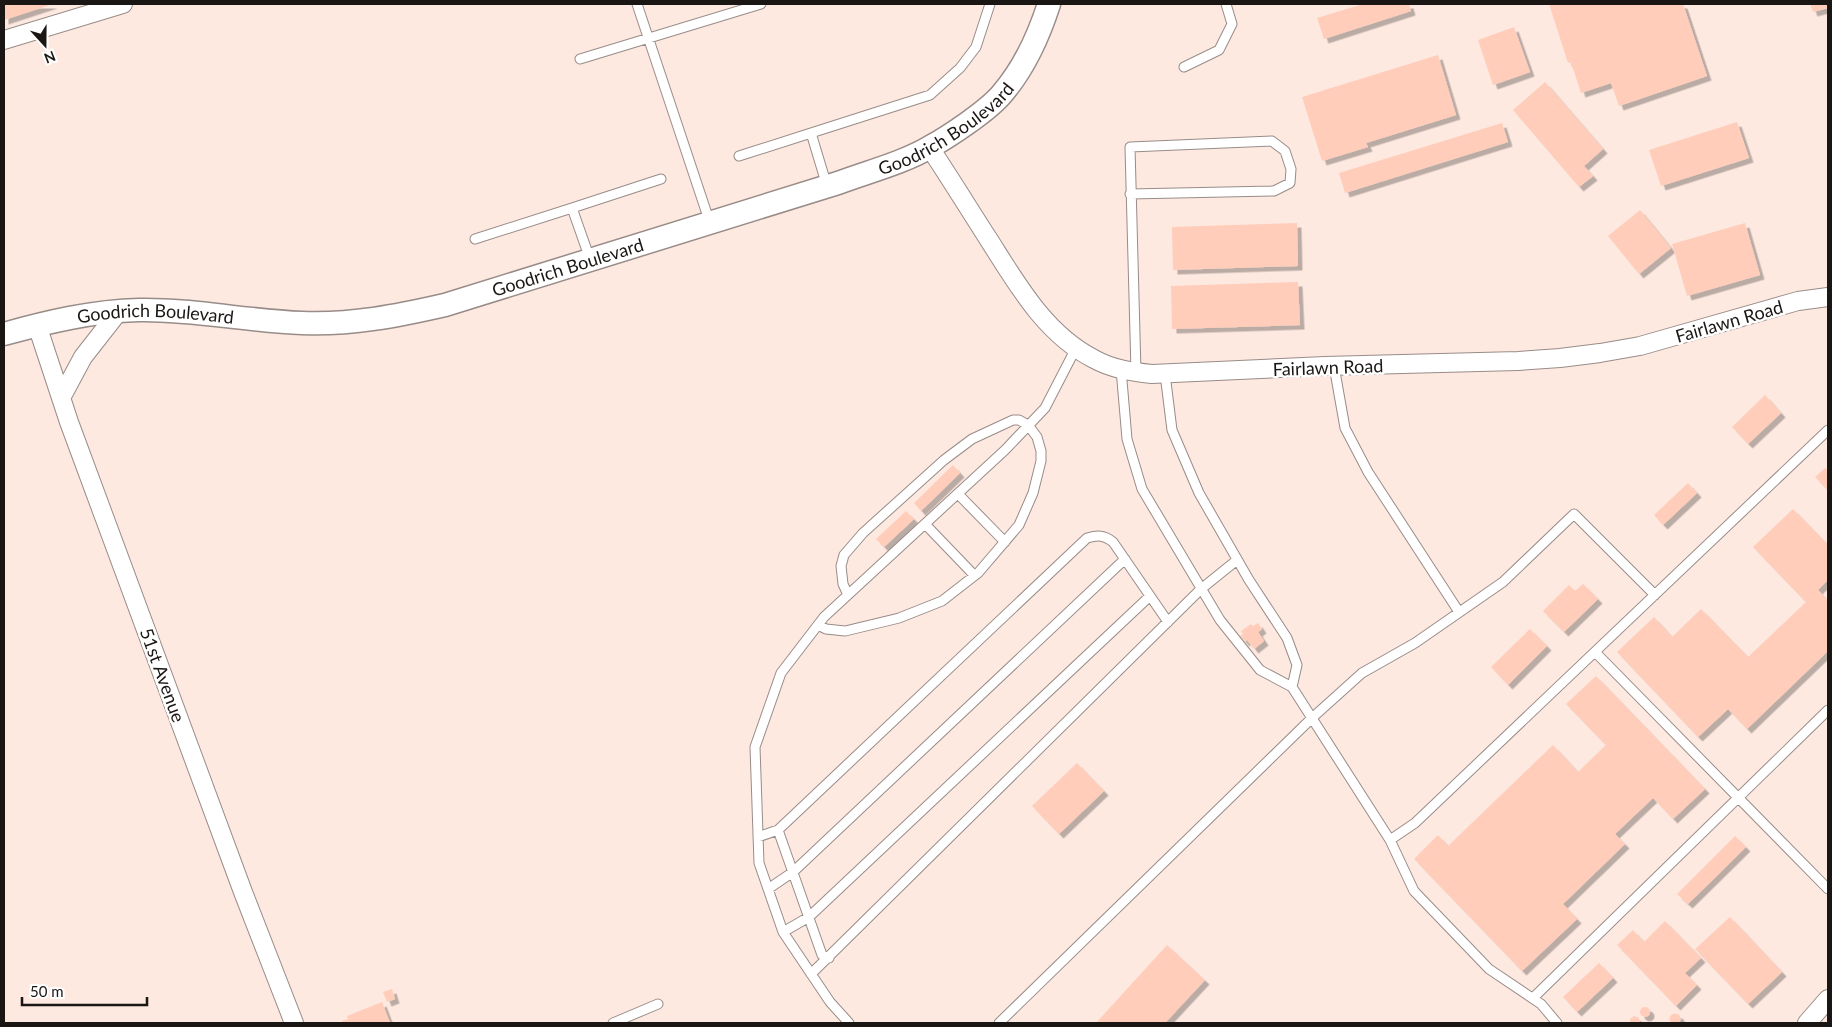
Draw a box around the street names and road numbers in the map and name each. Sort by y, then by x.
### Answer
street label: Goodrich Boulevard [875,78,1018,179]
street label: Goodrich Boulevard [489,233,646,301]
street label: Fairlawn Road [1673,295,1785,347]
street label: Goodrich Boulevard [75,299,235,328]
street label: Fairlawn Road [1272,354,1384,380]
street label: 51st Avenue [136,625,190,725]

